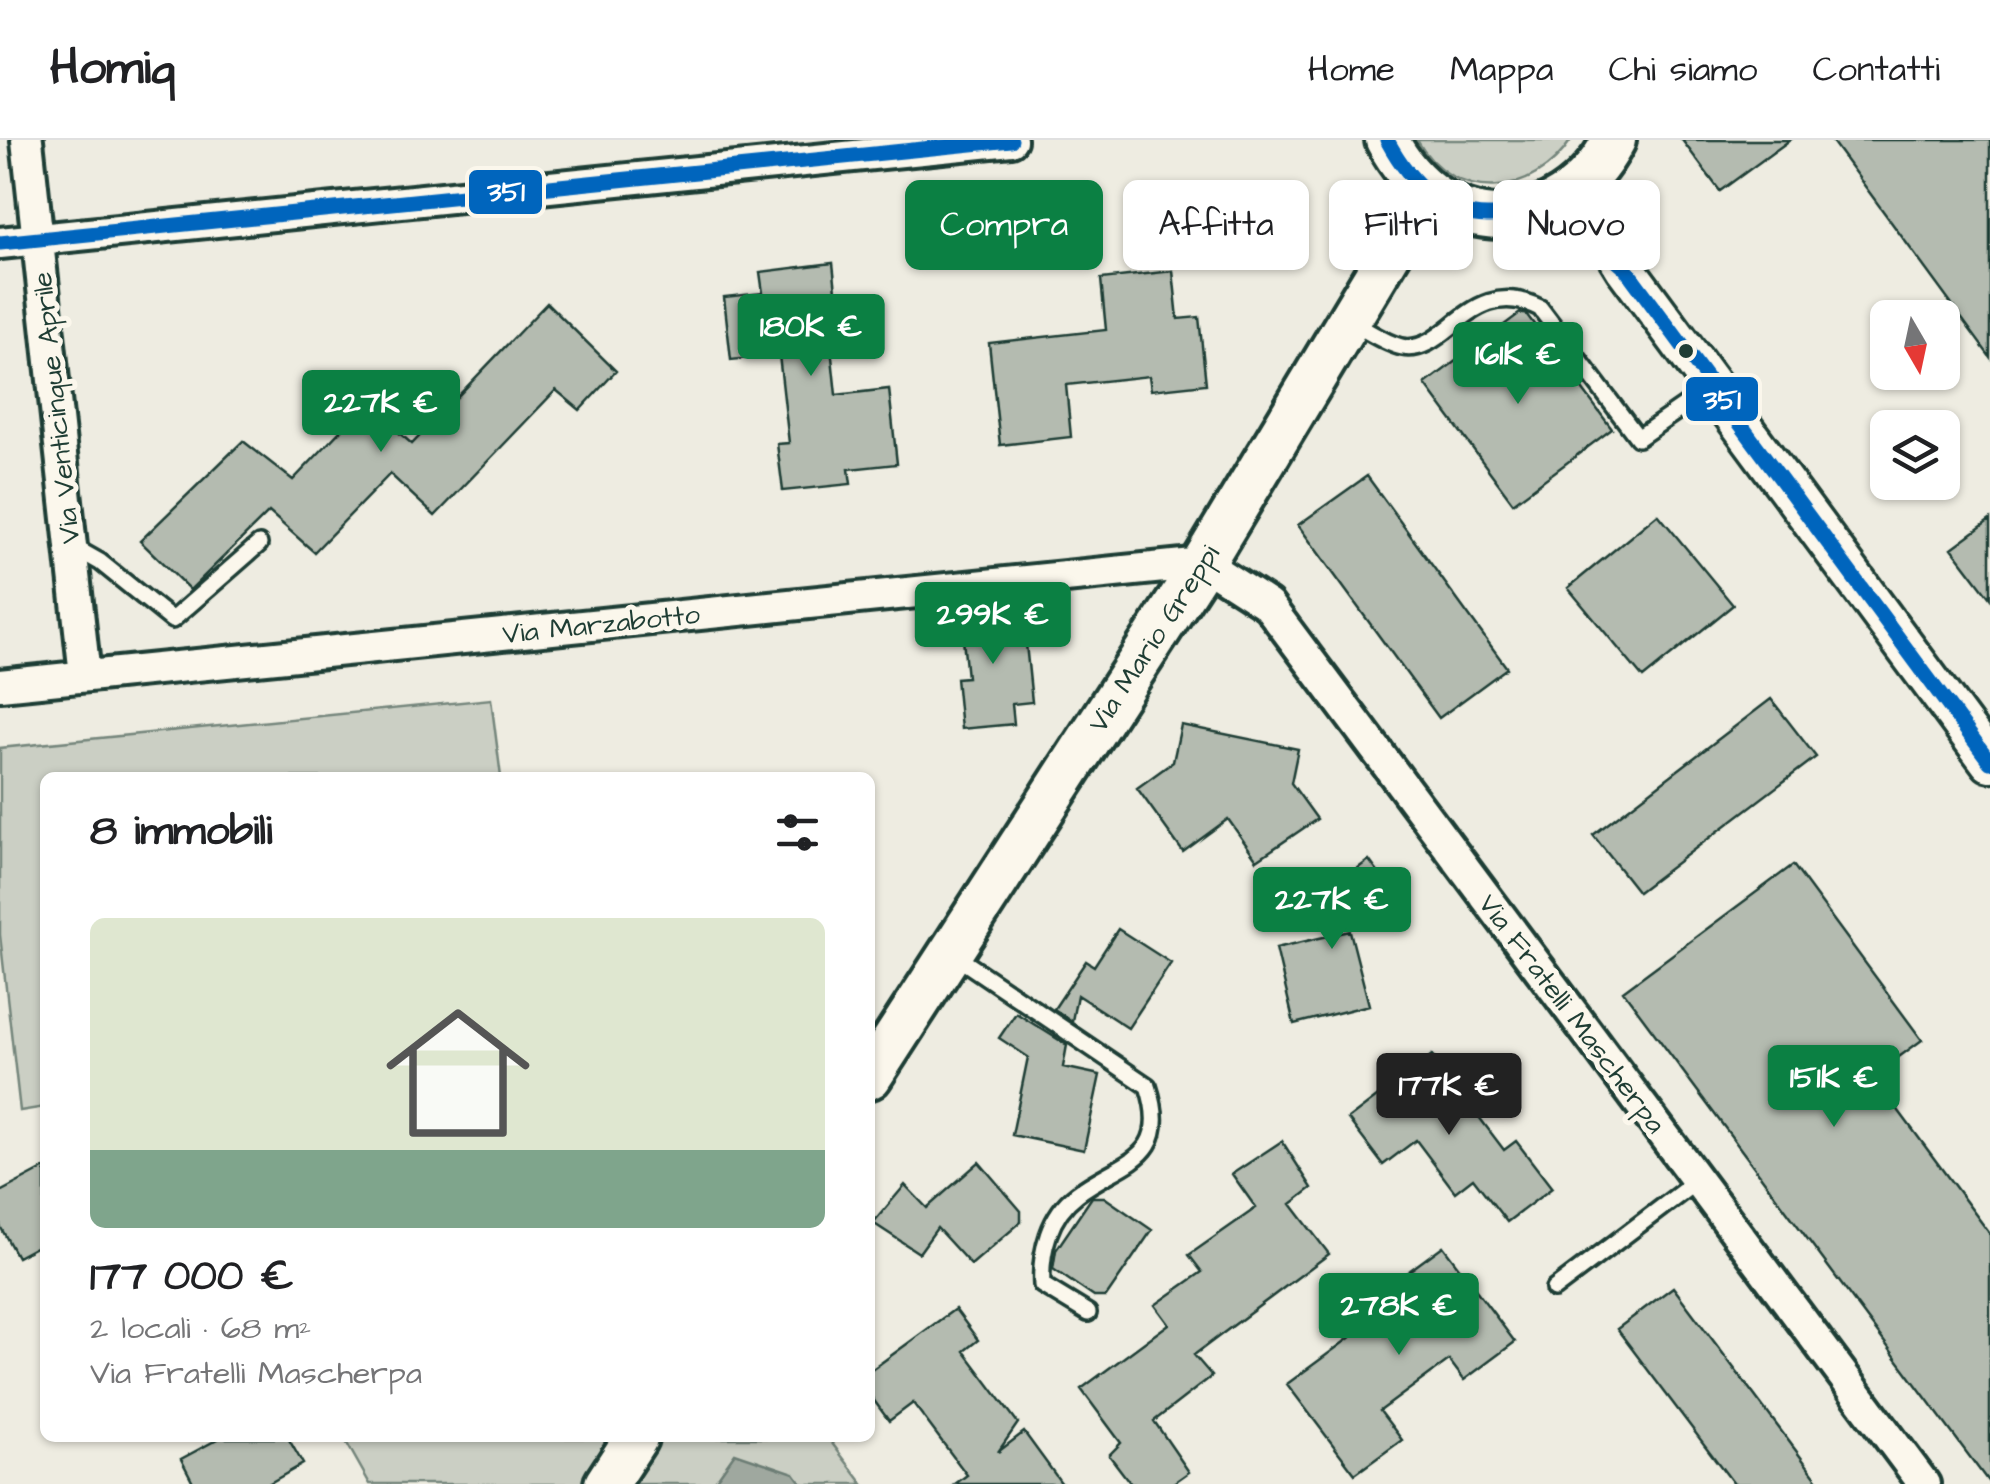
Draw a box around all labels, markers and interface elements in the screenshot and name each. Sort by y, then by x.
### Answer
text: Homiq [50,36,175,102]
text: Home [1308,45,1395,94]
text: Mappa [1450,45,1553,94]
text: Chi siamo [1608,45,1757,94]
text: Contatti [1812,45,1940,94]
line badge: 351 [467,168,544,216]
text: 351 [486,173,525,212]
chip: Compra [905,180,1103,270]
chip: Affitta [1123,180,1309,270]
chip: Filtri [1329,180,1473,270]
chip: Nuovo [1493,180,1660,270]
street label: Via Venticinque Aprile [23,270,90,546]
pin: 180K € [730,294,892,379]
north arrow [1870,300,1960,390]
map controls [1870,300,1960,500]
text: 180K € [760,304,862,349]
pin: 161K € [1437,322,1599,407]
text: 161K € [1475,332,1561,377]
unlabelled marker [1676,341,1696,361]
pin: 227K € [300,370,462,455]
line badge: 351 [1684,375,1760,423]
text: 227K € [324,380,438,425]
text: 351 [1702,381,1741,420]
button: layers [1870,410,1960,500]
street label: Via Mario Greppi [1079,537,1230,740]
pin: 299K € [912,582,1074,667]
text: 299K € [937,592,1049,637]
street label: Via Marzabotto [501,595,702,654]
text: 8 immobili [90,803,272,861]
icon: filters [770,805,825,860]
pin: 227K € [1251,867,1413,952]
text: 227K € [1275,877,1389,922]
street label: Via Fratelli Mascherpa [1469,886,1675,1142]
icon: home [368,983,548,1163]
pin: 151K € [1753,1045,1915,1130]
pin: 177K € [1368,1053,1530,1138]
text: 151K € [1790,1055,1878,1100]
text: 177K € [1398,1063,1500,1108]
text: 177 000 € [90,1248,294,1306]
pin: 278K € [1318,1273,1480,1358]
text: 278K € [1341,1283,1457,1328]
text: 2 locali · 68 m² [90,1306,311,1351]
text: Via Fratelli Mascherpa [90,1351,422,1396]

